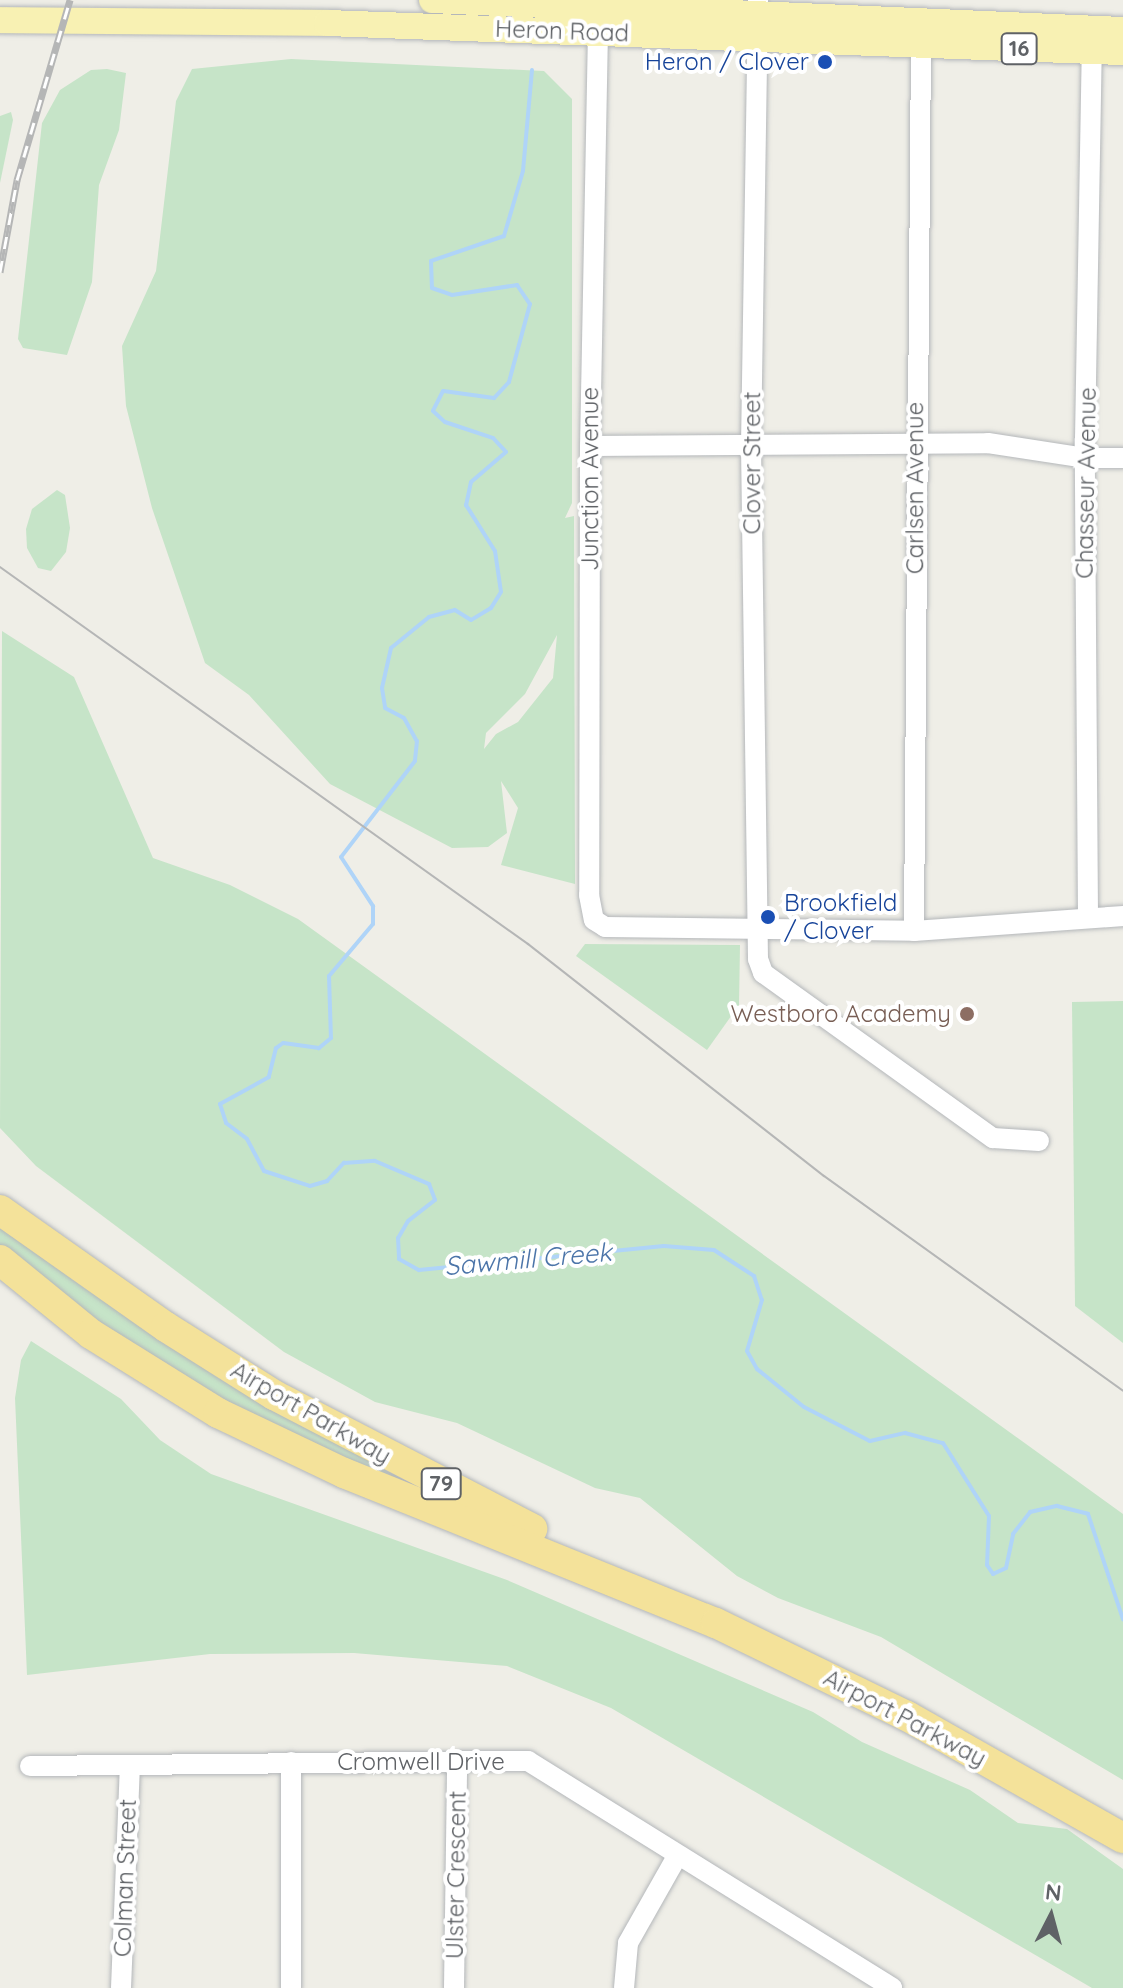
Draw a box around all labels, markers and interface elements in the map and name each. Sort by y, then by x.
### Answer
street label: Heron Road [495,14,629,48]
road number: 16 [999,31,1039,67]
place label: Heron / Clover [645,48,809,76]
marker: Heron / Clover [816,53,834,71]
street label: Junction Avenue [576,387,604,571]
street label: Chasseur Avenue [1070,387,1102,579]
street label: Clover Street [738,392,766,534]
street label: Carlsen Avenue [901,402,929,574]
place label: Brookfield / Clover [784,889,897,945]
marker: Brookfield / Clover [759,908,777,926]
place label: Westboro Academy [730,1000,951,1028]
marker: Westboro Academy [958,1005,976,1023]
water label: Sawmill Creek [443,1236,613,1282]
street label: Airport Parkway [226,1356,396,1470]
road number: 79 [419,1466,463,1502]
street label: Airport Parkway [819,1663,991,1773]
street label: Cromwell Drive [337,1748,505,1776]
street label: Ulster Crescent [440,1791,472,1959]
street label: Colman Street [108,1798,142,1958]
north arrow [1011,1876,1091,1956]
text: N [1044,1877,1063,1907]

